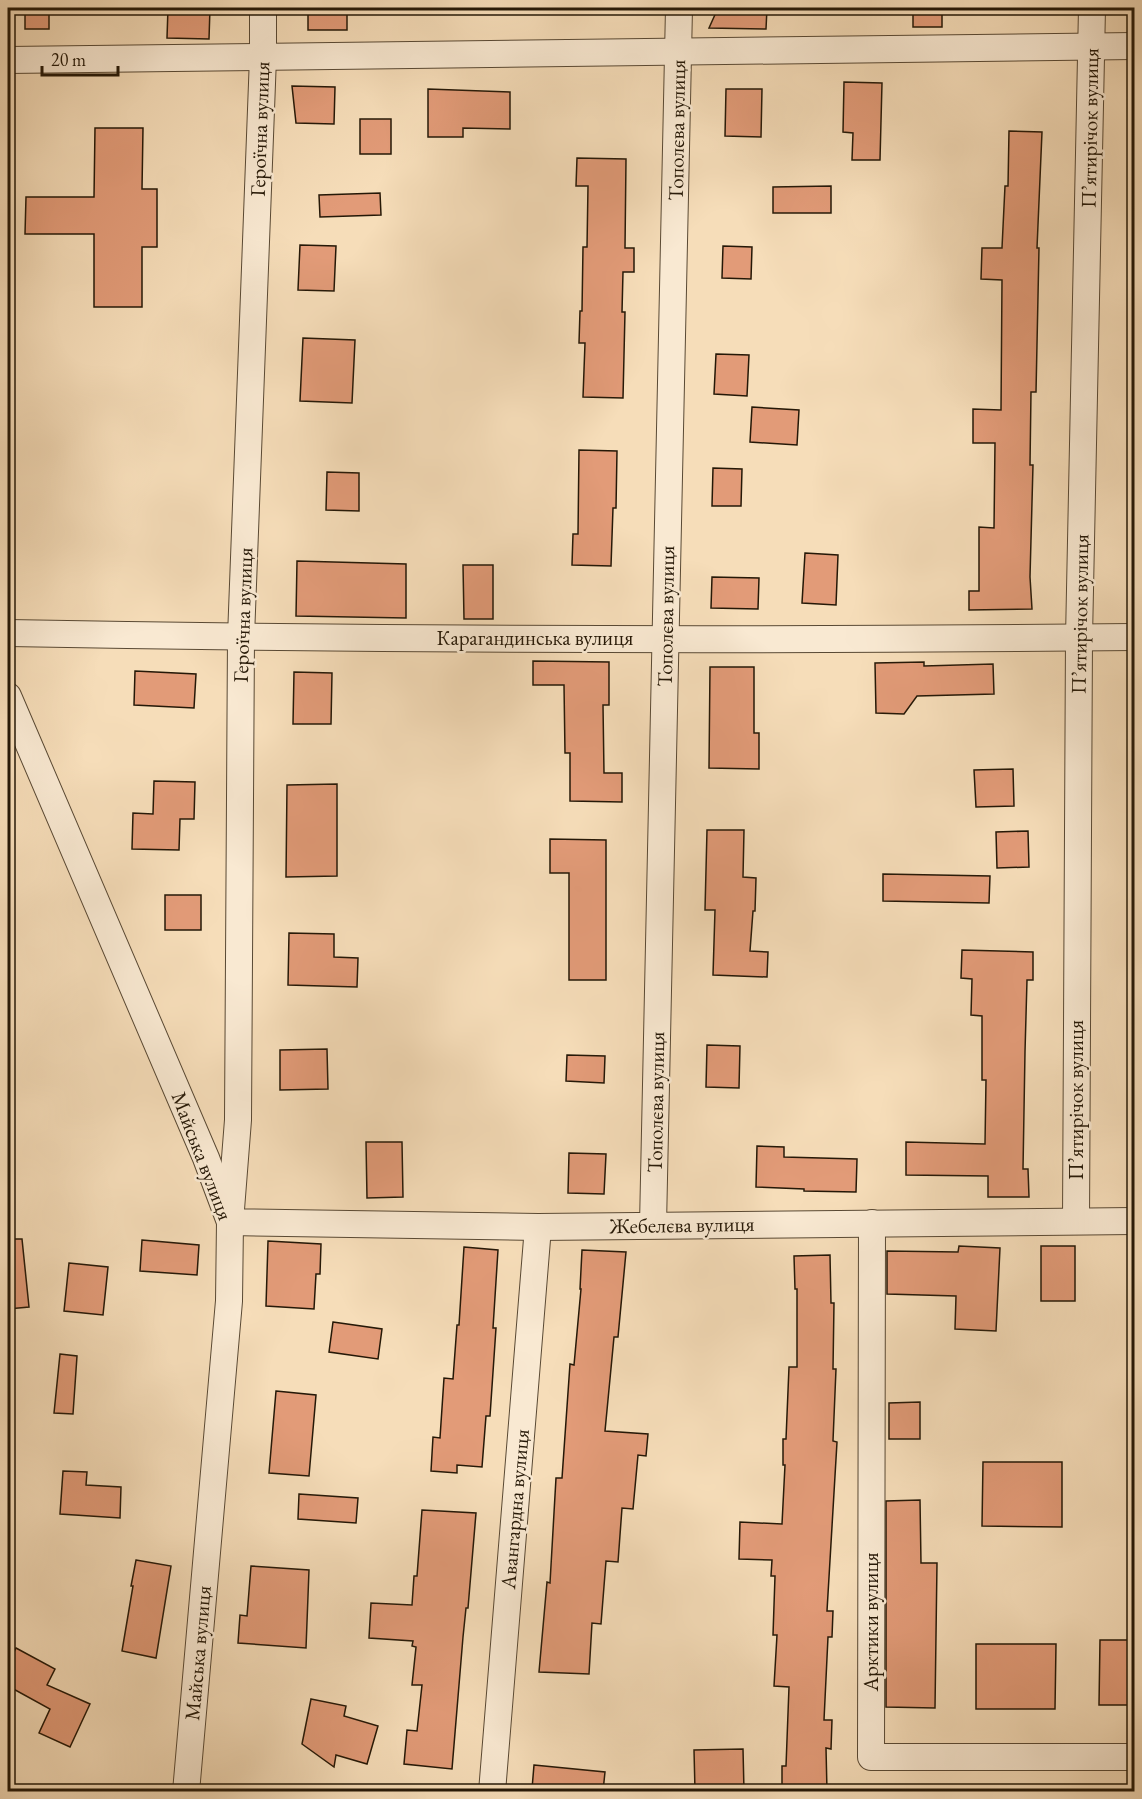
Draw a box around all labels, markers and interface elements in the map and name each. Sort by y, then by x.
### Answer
scale bar [42,39,118,77]
text: 20 m [51,48,86,71]
street label: П’ятирічок вулиця [1075,48,1104,208]
street label: Тополєва вулиця [662,59,691,201]
street label: Героїчна вулиця [244,61,275,197]
street label: П’ятирічок вулиця [1065,534,1094,694]
street label: Тополєва вулиця [651,545,680,687]
street label: Героїчна вулиця [227,547,258,683]
street label: Карагандинська вулиця [437,624,633,651]
street label: П’ятирічок вулиця [1062,1020,1089,1180]
street label: Тополєва вулиця [641,1031,670,1173]
street label: Майська вулиця [166,1088,239,1224]
street label: Жебелєва вулиця [608,1210,755,1239]
street label: Авангардна вулиця [494,1428,535,1591]
street label: Арктики вулиця [857,1552,884,1693]
street label: Майська вулиця [178,1584,217,1722]

